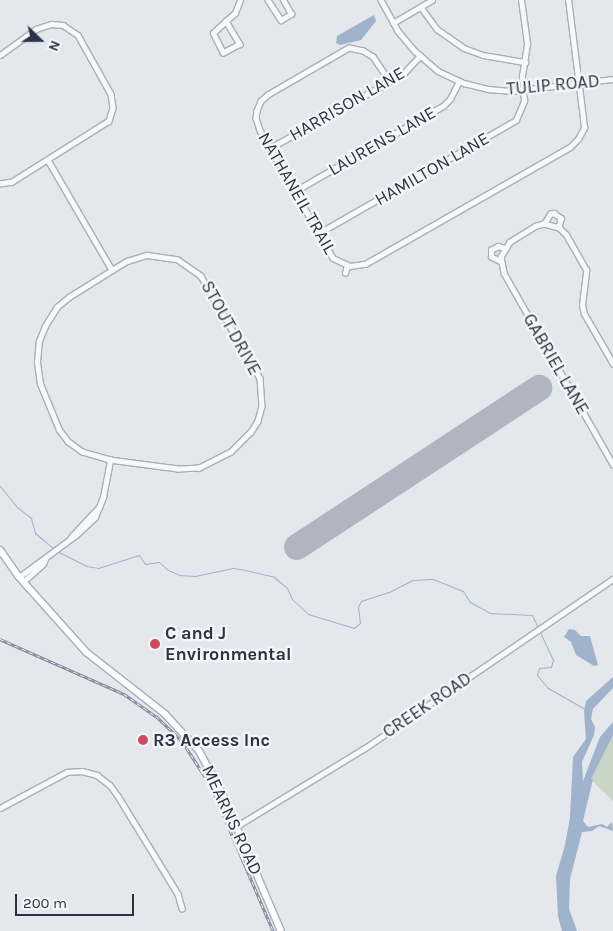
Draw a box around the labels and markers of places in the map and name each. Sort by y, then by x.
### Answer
place label: C and J Environmental [165,623,291,666]
marker: C and J Environmental [149,638,161,650]
place label: R3 Access Inc [153,729,270,751]
marker: R3 Access Inc [137,734,149,746]

